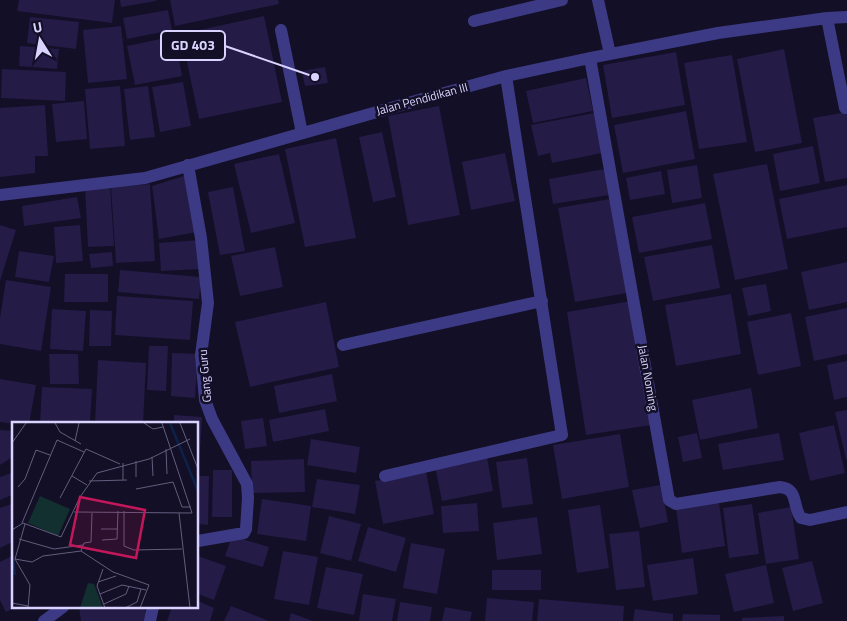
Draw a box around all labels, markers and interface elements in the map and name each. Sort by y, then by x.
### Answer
north arrow [15,15,65,65]
text: U [31,16,44,38]
callout: GD 403 [161,31,225,60]
text: GD 403 [171,34,215,55]
street label: Jalan Pendidikan III [374,77,470,120]
street label: Jalan Noming [633,343,664,413]
street label: Gang Guru [193,349,216,403]
inset map [12,422,199,608]

